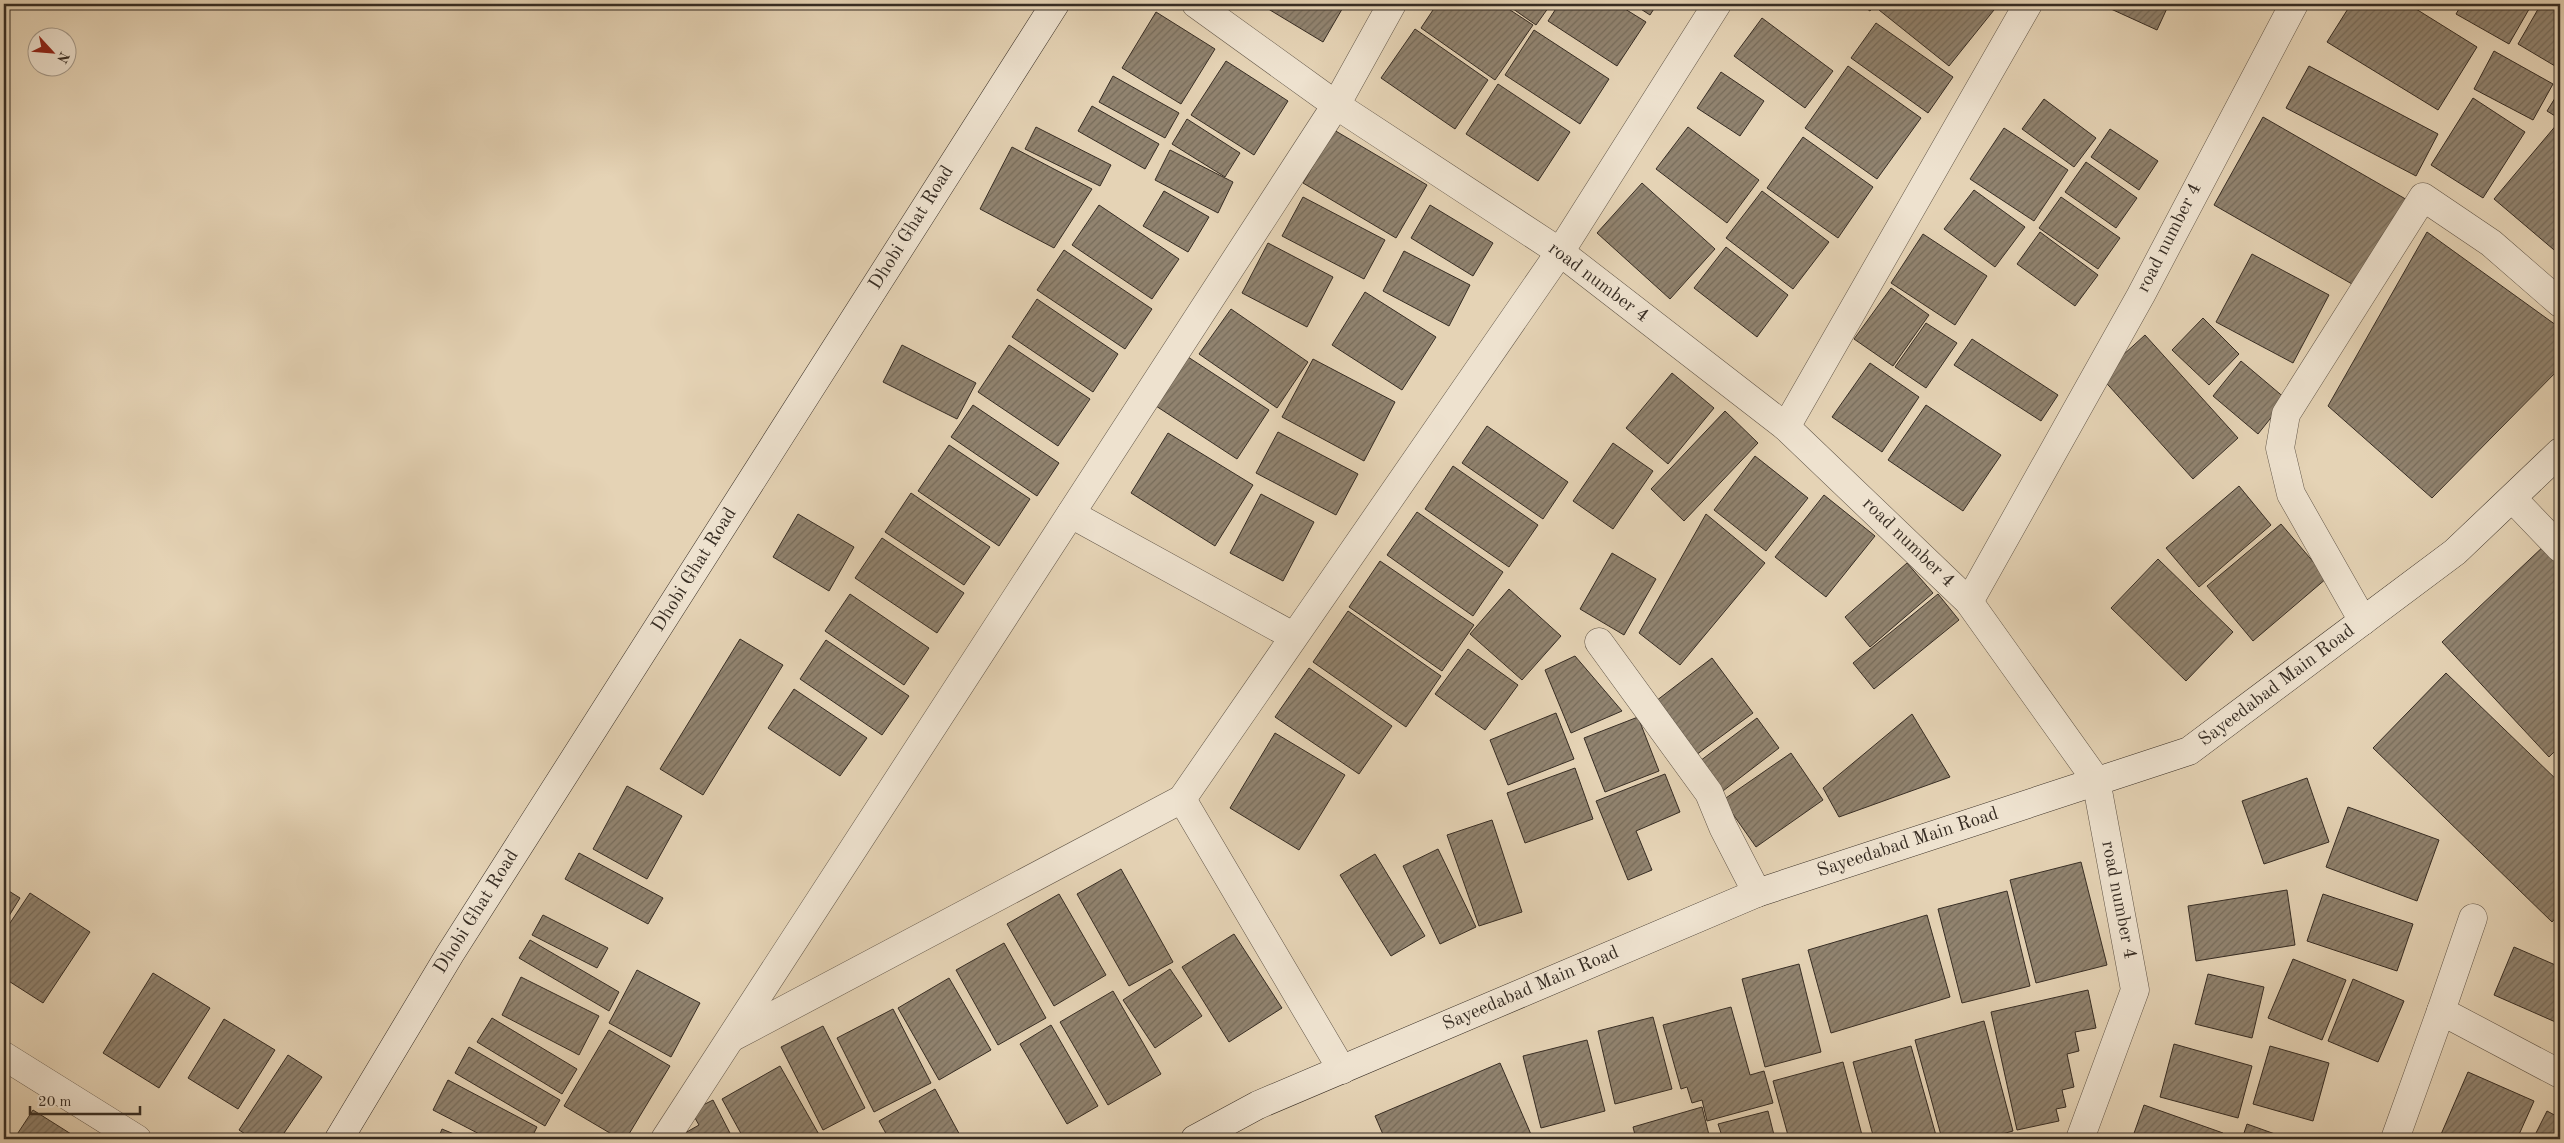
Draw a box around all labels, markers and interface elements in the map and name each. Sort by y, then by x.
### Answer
north arrow [28,28,78,78]
text: N [54,49,71,65]
street label: Dhobi Ghat Road [866,162,958,293]
street label: road number 4 [2134,180,2206,296]
street label: road number 4 [1544,239,1652,327]
street label: road number 4 [1858,495,1958,591]
street label: Dhobi Ghat Road [649,504,741,635]
street label: Sayeedabad Main Road [2196,621,2358,751]
street label: Sayeedabad Main Road [1815,805,2001,881]
street label: road number 4 [2097,839,2139,961]
street label: Dhobi Ghat Road [431,846,523,977]
street label: Sayeedabad Main Road [1440,943,1622,1035]
scale bar [30,1083,140,1115]
text: 20 m [38,1095,72,1110]

